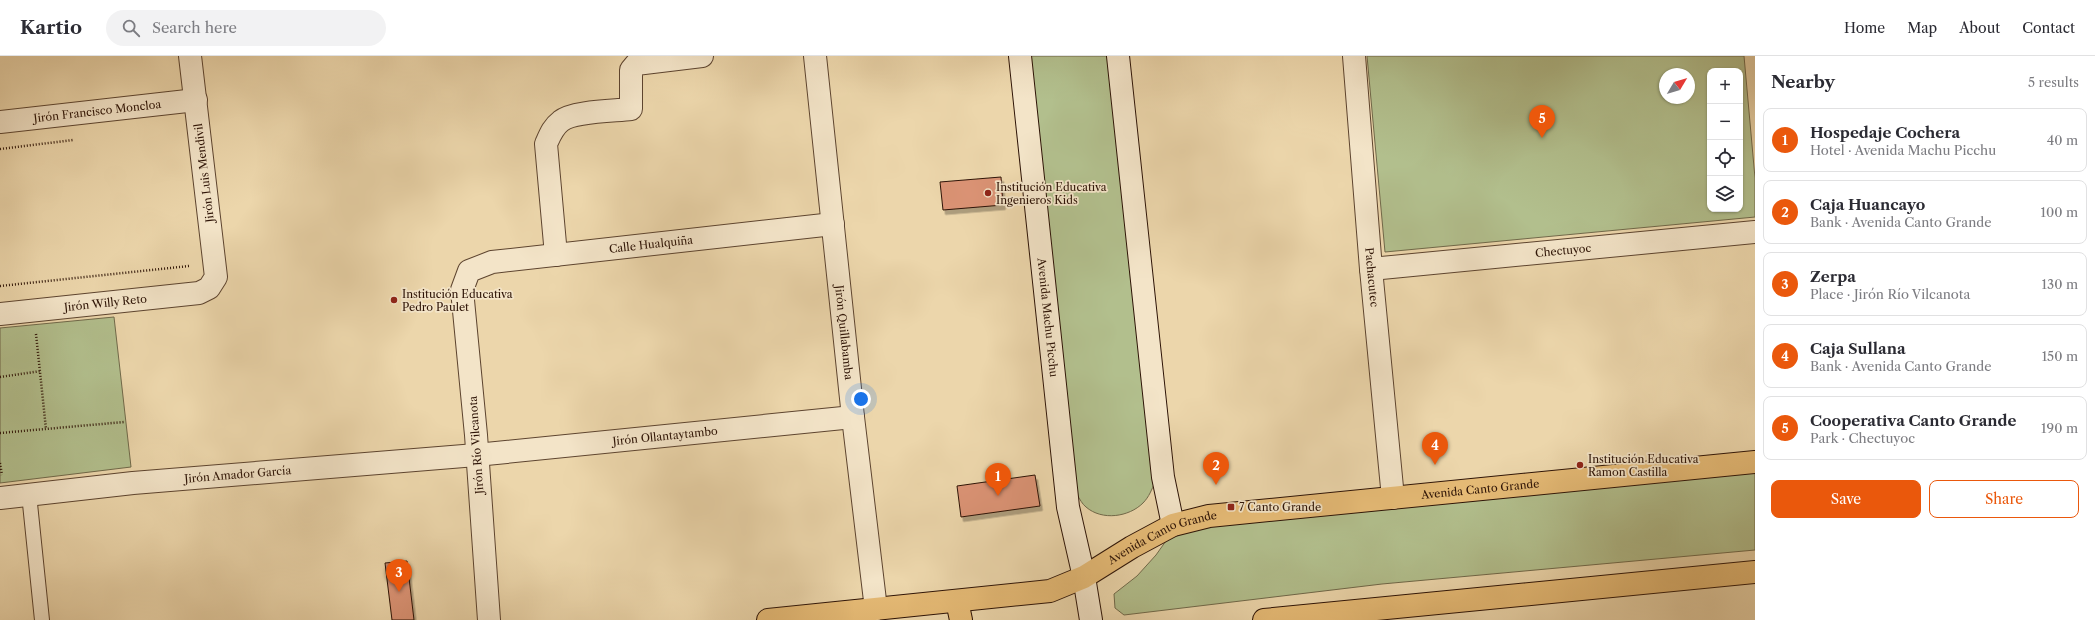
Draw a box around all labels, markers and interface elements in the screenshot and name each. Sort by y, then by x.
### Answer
search box [106,10,386,46]
text: Kartio [20,16,82,39]
icon: search [120,17,142,39]
text: Search here [152,18,237,37]
text: Home [1844,19,1885,37]
text: Map [1907,19,1937,37]
text: About [1959,19,2000,37]
text: Contact [2022,19,2075,37]
north arrow [1659,68,1695,104]
map controls [1707,68,1743,212]
button: + [1707,68,1743,104]
text: Nearby [1771,72,1835,92]
text: 5 results [2028,74,2079,90]
street label: Jirón Francisco Moncloa [31,97,162,125]
button: − [1707,104,1743,140]
pin: 5 [1529,105,1555,138]
street label: Jirón Luis Mendivil [191,122,217,225]
text: Hospedaje Cochera [1810,123,1960,142]
text: 1 [1782,132,1788,148]
text: 40 m [2047,132,2078,148]
button: locate [1707,140,1743,176]
text: Hotel · Avenida Machu Picchu [1810,142,1996,158]
button: layers [1707,176,1743,212]
place label: Institución Educativa Ingenieros Kids [996,180,1107,207]
marker: Institución Educativa Ingenieros Kids [983,188,993,198]
text: Caja Huancayo [1810,195,1925,214]
text: 2 [1781,204,1789,220]
text: 100 m [2040,204,2078,220]
text: Bank · Avenida Canto Grande [1810,214,1991,230]
street label: Calle Hualquiña [608,233,694,256]
street label: Chectuyoc [1534,241,1592,260]
street label: Pachacutec [1362,247,1382,308]
street label: Avenida Machu Picchu [1034,256,1061,378]
text: Zerpa [1810,267,1856,286]
text: 3 [1781,276,1789,292]
text: 130 m [2042,276,2078,292]
street label: Jirón Quillabamba [832,282,856,381]
text: Place · Jirón Río Vilcanota [1810,286,1970,302]
place label: Institución Educativa Pedro Paulet [402,287,513,314]
street label: Jirón Willy Reto [61,292,148,314]
marker: Institución Educativa Pedro Paulet [389,295,399,305]
text: Caja Sullana [1810,339,1906,358]
text: 4 [1781,348,1789,364]
text: 150 m [2042,348,2078,364]
text: Bank · Avenida Canto Grande [1810,358,1991,374]
your location [851,389,871,409]
street label: Jirón Río Vilcanota [466,395,487,497]
text: Cooperativa Canto Grande [1810,411,2017,430]
text: 5 [1781,420,1789,436]
text: 190 m [2041,420,2078,436]
street label: Jirón Ollantaytambo [610,424,719,448]
text: Park · Chectuyoc [1810,430,1915,446]
pin: 4 [1422,432,1448,465]
pin: 2 [1203,452,1229,485]
place label: Institución Educativa Ramon Castilla [1588,452,1699,479]
marker: Institución Educativa Ramon Castilla [1575,460,1585,470]
street label: Jirón Amador García [182,463,292,486]
pin: 1 [985,463,1011,496]
street label: Avenida Canto Grande [1419,476,1540,502]
button: Save [1771,480,1921,518]
button: Share [1929,480,2079,518]
place label: 7 Canto Grande [1239,500,1321,514]
marker: 7 Canto Grande [1226,502,1236,512]
street label: Avenida Canto Grande [1104,508,1217,568]
pin: 3 [386,559,412,592]

